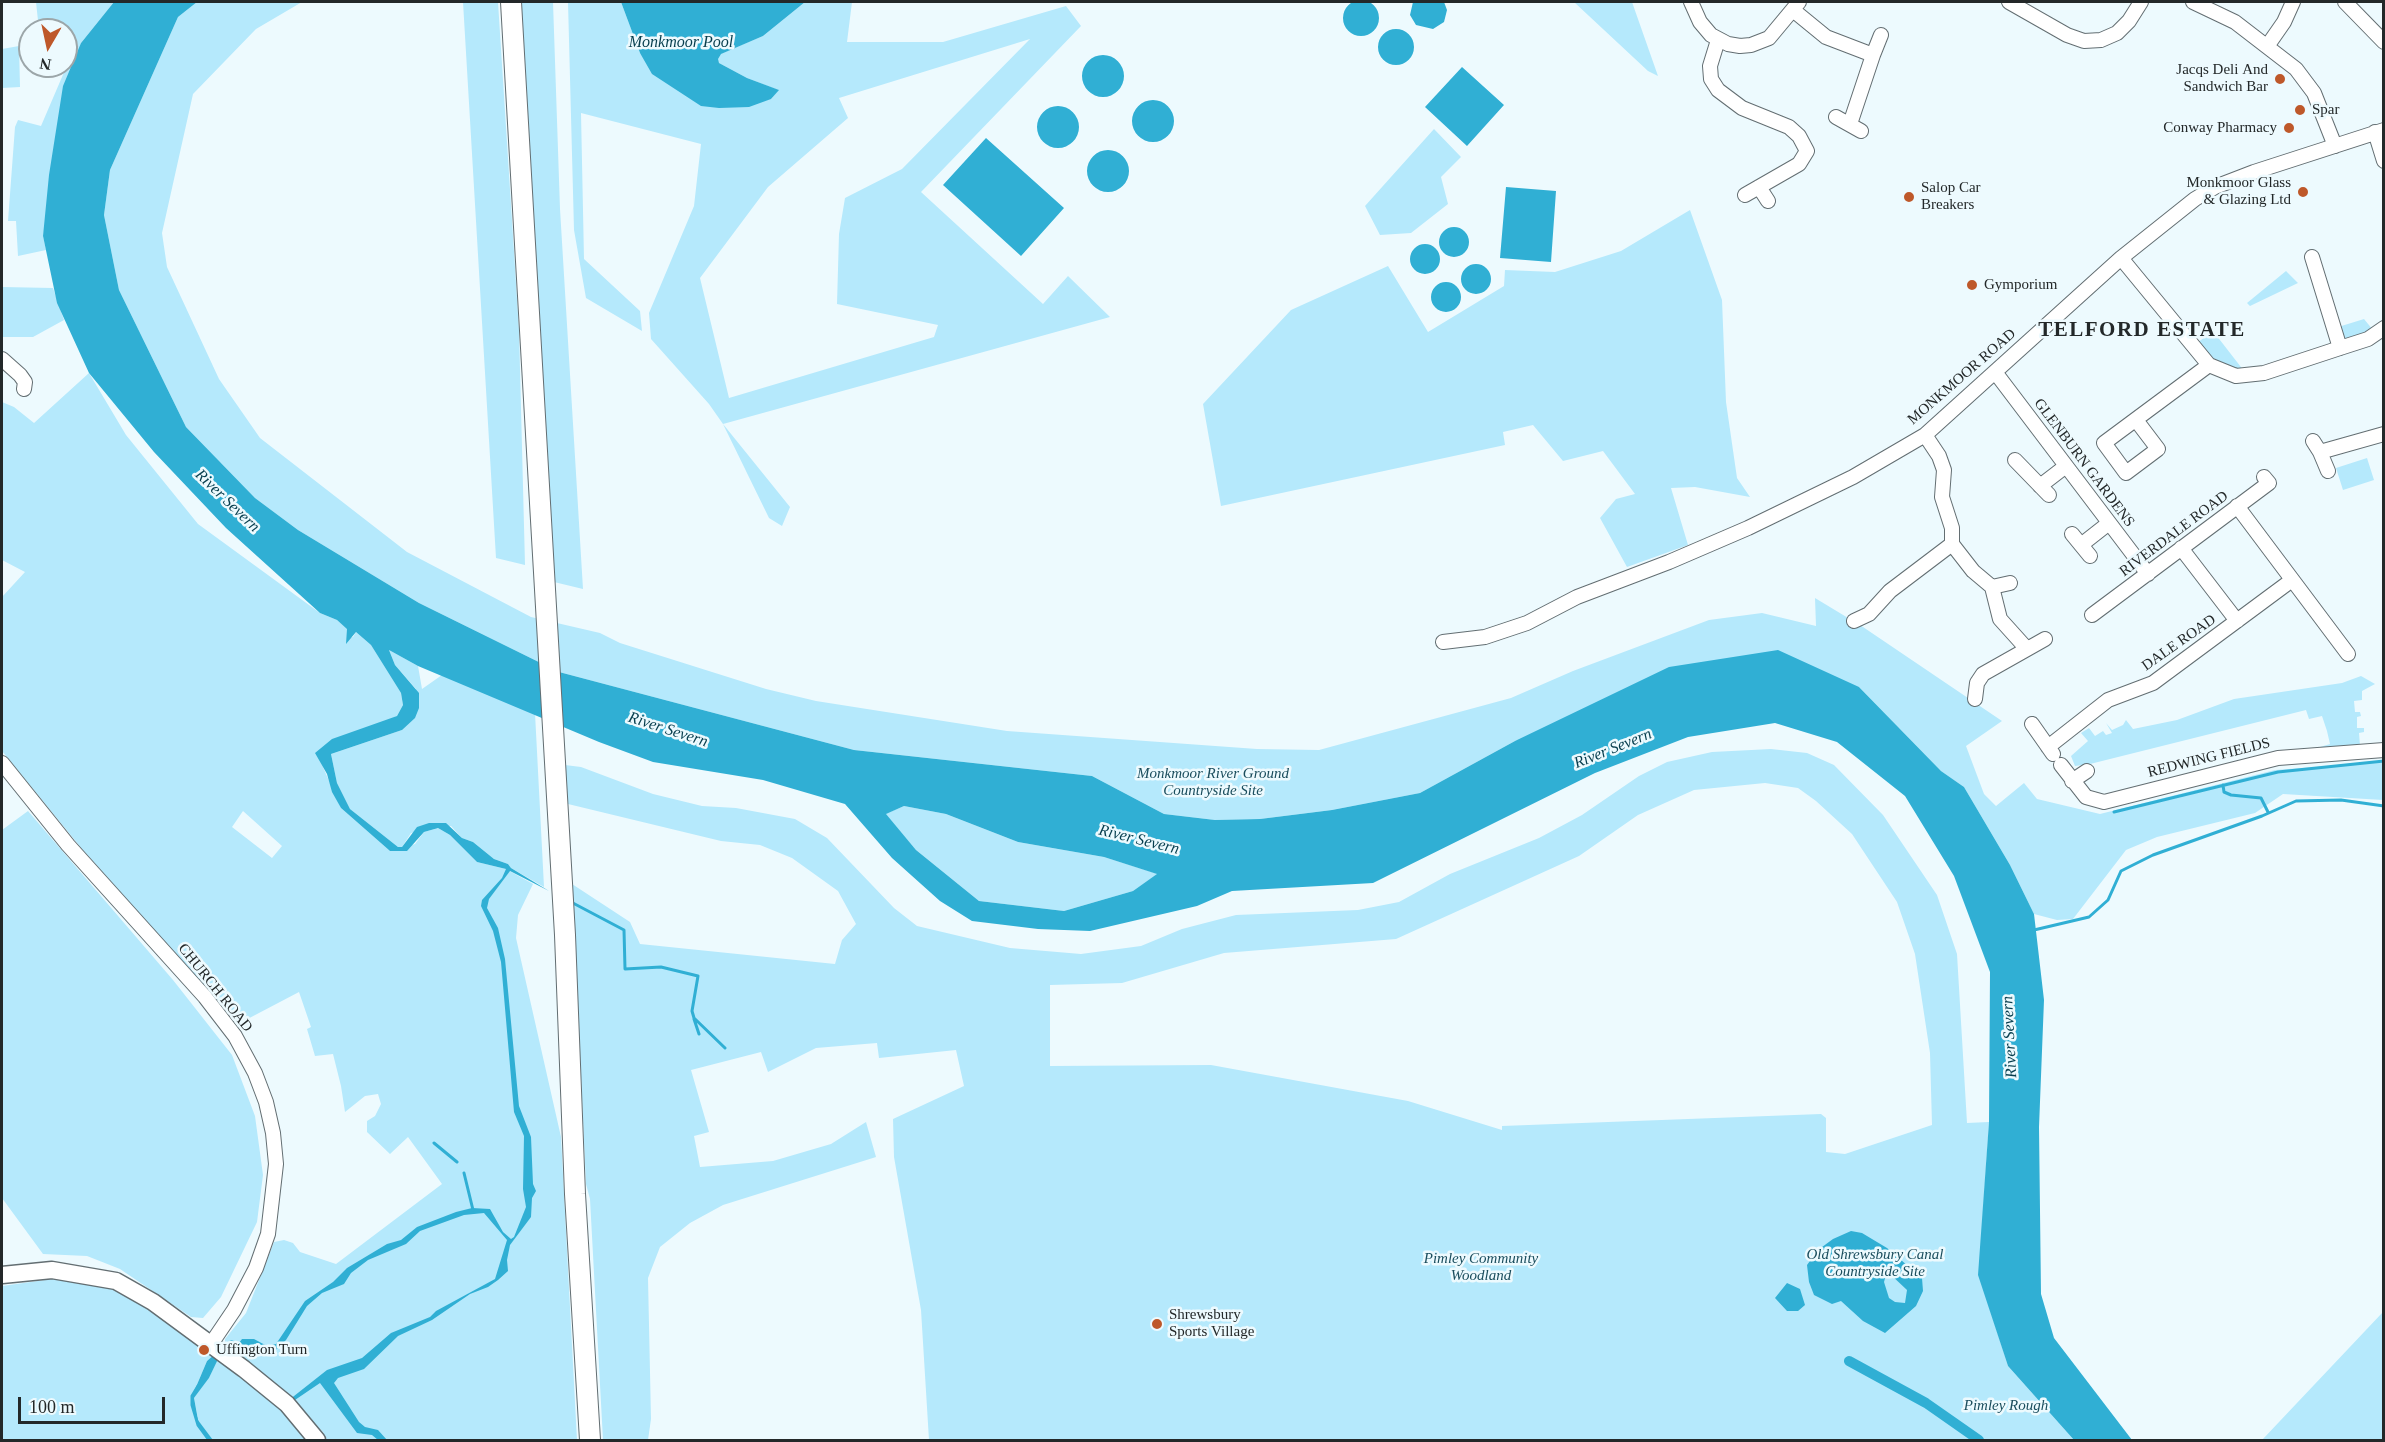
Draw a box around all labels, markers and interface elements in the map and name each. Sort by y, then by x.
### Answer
north arrow [18,18,78,78]
water label: Monkmoor Pool [629,33,733,53]
text: N [38,55,52,74]
place label: Jacqs Deli And Sandwich Bar [2176,61,2268,96]
marker: Jacqs Deli And Sandwich Bar [2273,72,2287,86]
place label: Spar [2312,101,2339,119]
marker: Spar [2293,103,2307,117]
place label: Conway Pharmacy [2163,119,2277,137]
marker: Conway Pharmacy [2282,121,2296,135]
place label: Monkmoor Glass & Glazing Ltd [2186,174,2291,209]
place label: Salop Car Breakers [1921,179,1981,214]
marker: Monkmoor Glass & Glazing Ltd [2296,185,2310,199]
marker: Salop Car Breakers [1902,190,1916,204]
place label: Gymporium [1984,276,2057,294]
marker: Gymporium [1965,278,1979,292]
district label: TELFORD ESTATE [2038,318,2246,344]
street label: MONKMOOR ROAD [1904,325,2020,429]
street label: GLENBURN GARDENS [2030,395,2138,531]
water label: River Severn [191,466,263,536]
street label: RIVERDALE ROAD [2116,487,2232,581]
street label: DALE ROAD [2139,611,2219,675]
water label: River Severn [626,708,710,752]
water label: River Severn [1571,725,1655,773]
street label: REDWING FIELDS [2146,734,2272,782]
park label: Monkmoor River Ground Countryside Site [1137,765,1289,800]
water label: River Severn [1097,821,1181,859]
street label: CHURCH ROAD [174,940,256,1036]
water label: River Severn [1998,995,2022,1079]
park label: Old Shrewsbury Canal Countryside Site [1807,1246,1943,1281]
park label: Pimley Community Woodland [1424,1250,1538,1285]
place label: Shrewsbury Sports Village [1169,1306,1254,1341]
marker: Shrewsbury Sports Village [1150,1317,1164,1331]
place label: Uffington Turn [216,1341,307,1359]
marker: Uffington Turn [197,1343,211,1357]
scale bar [21,1385,168,1423]
text: 100 m [29,1397,75,1417]
park label: Pimley Rough [1964,1397,2048,1415]

